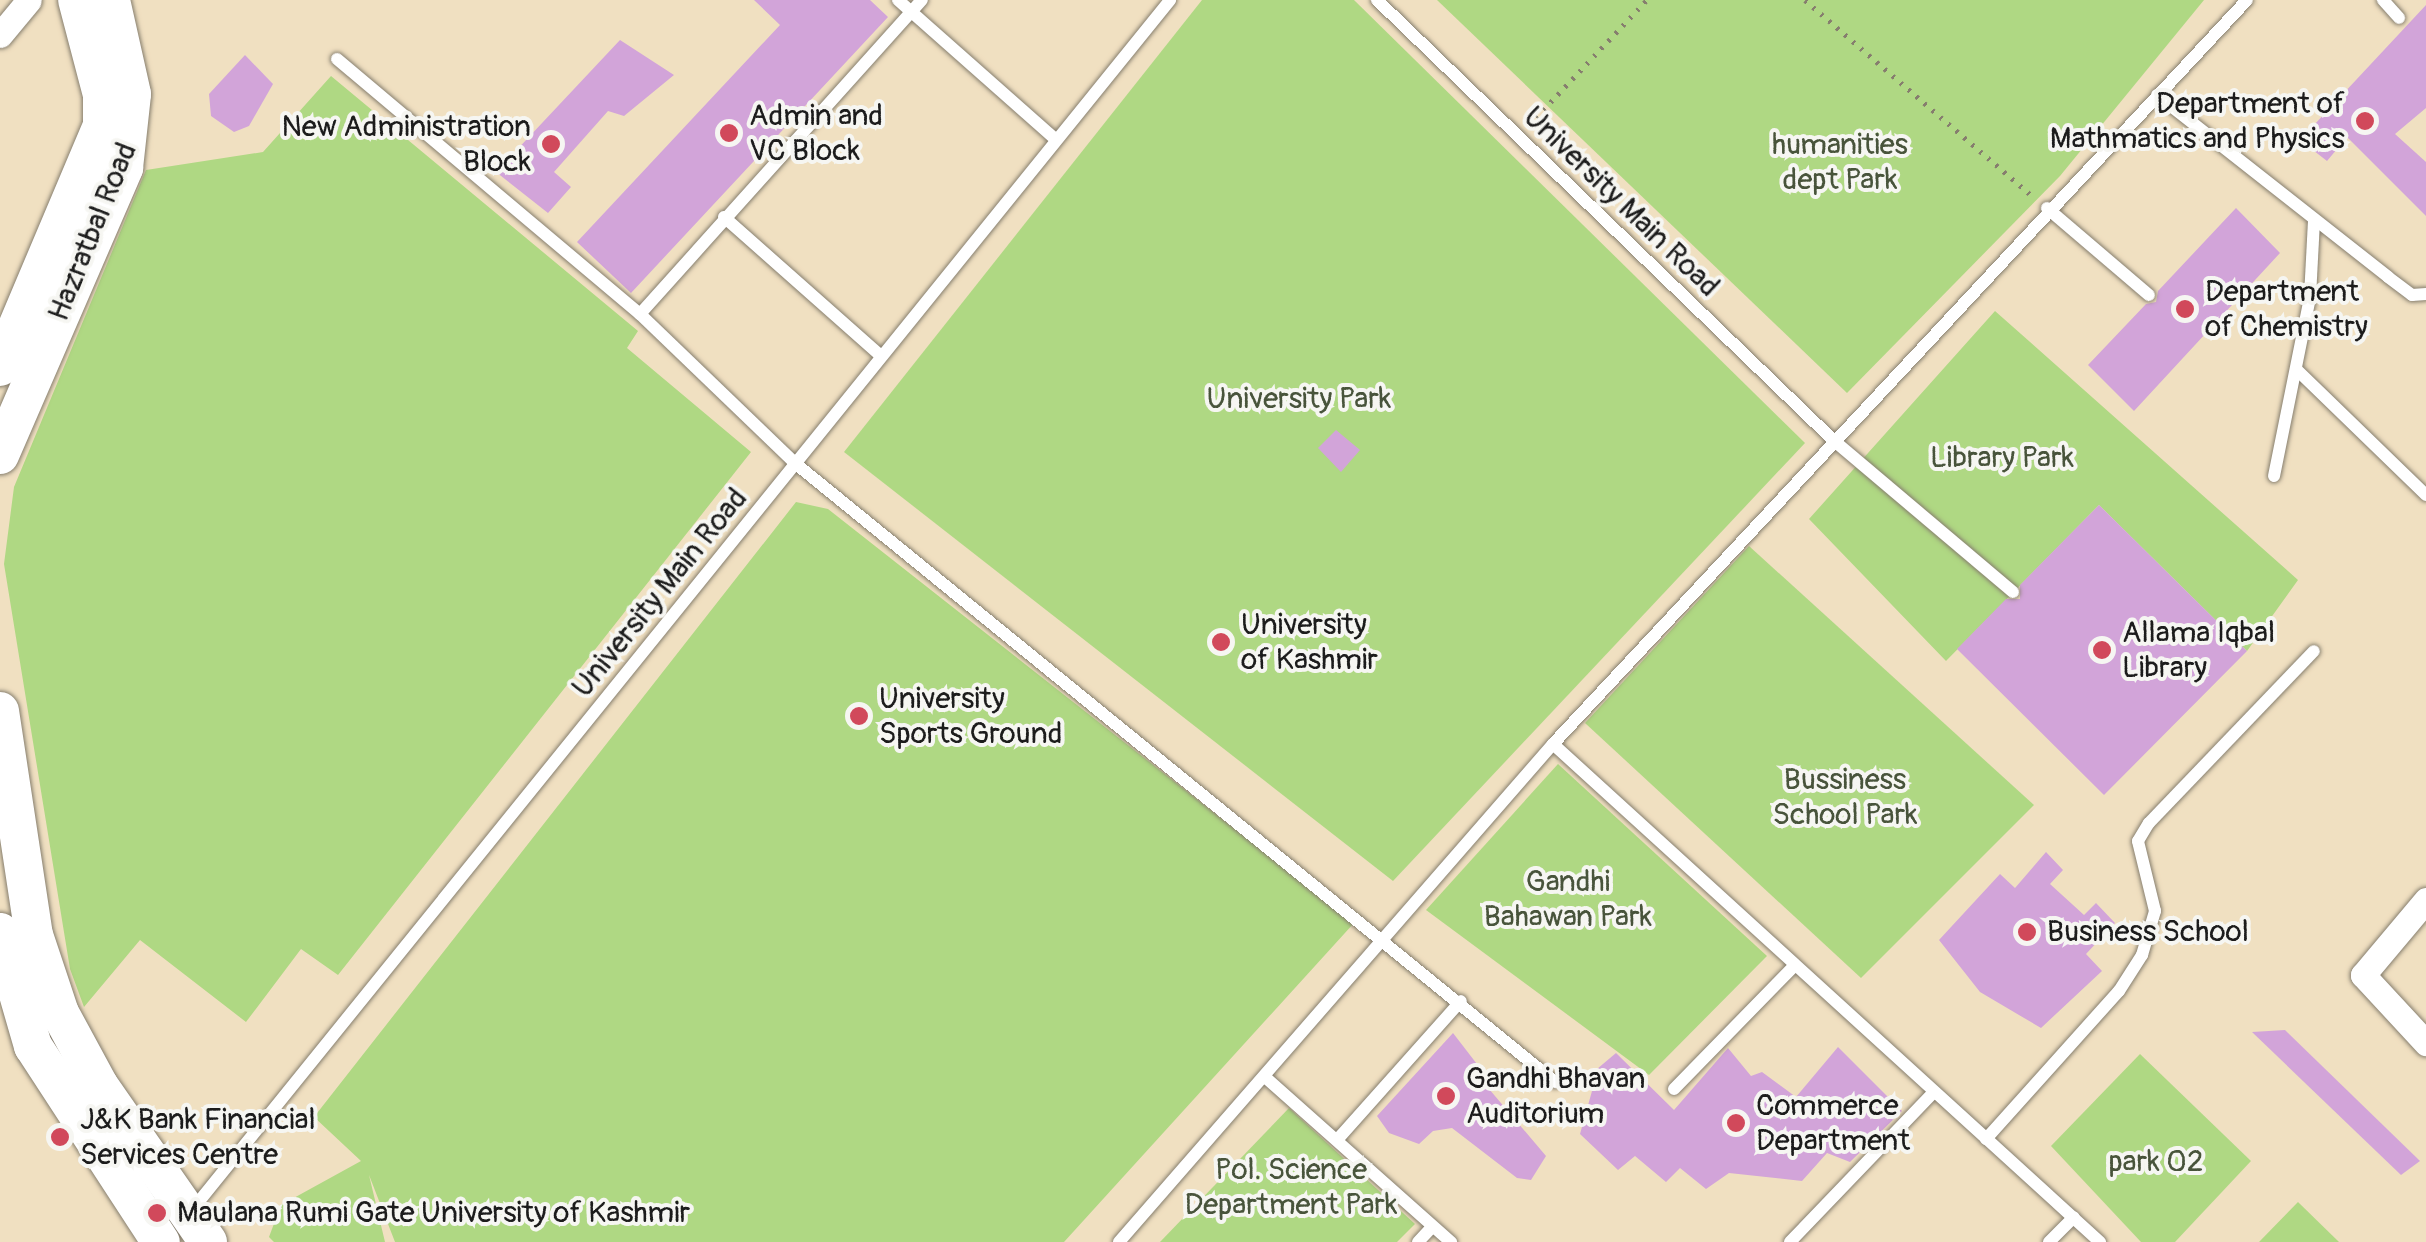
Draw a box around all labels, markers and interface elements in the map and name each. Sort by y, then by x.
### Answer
place label: Department of Mathmatics and Physics [2050,86,2345,156]
place label: Admin and VC Block [749,98,883,168]
street label: University Main Road [1516,99,1726,305]
place label: New Administration Block [282,109,531,180]
marker: Department of Mathmatics and Physics [2354,110,2376,132]
marker: Admin and VC Block [718,122,740,144]
park label: humanities dept Park [1772,127,1908,198]
marker: New Administration Block [540,133,562,155]
street label: Hazratbal Road [41,138,145,326]
place label: Department of Chemistry [2205,274,2368,344]
marker: Department of Chemistry [2174,298,2196,320]
park label: University Park [1207,381,1391,417]
park label: Library Park [1930,440,2074,476]
street label: University Main Road [565,481,755,705]
place label: University of Kashmir [1241,607,1378,678]
place label: Allama Iqbal Library [2122,615,2275,686]
marker: University of Kashmir [1210,631,1232,653]
marker: Allama Iqbal Library [2091,639,2113,661]
place label: University Sports Ground [879,681,1062,752]
marker: University Sports Ground [848,705,870,727]
park label: Bussiness School Park [1772,762,1918,832]
park label: Gandhi Bahawan Park [1484,864,1652,934]
place label: Business School [2047,914,2249,950]
marker: Business School [2016,921,2038,943]
place label: Gandhi Bhavan Auditorium [1466,1061,1645,1132]
marker: Gandhi Bhavan Auditorium [1435,1085,1457,1107]
place label: Commerce Department [1756,1088,1910,1158]
place label: J&K Bank Financial Services Centre [80,1102,316,1172]
marker: Commerce Department [1725,1112,1747,1134]
marker: J&K Bank Financial Services Centre [49,1126,71,1148]
park label: park 02 [2108,1144,2204,1180]
park label: Pol. Science Department Park [1184,1152,1398,1222]
place label: Maulana Rumi Gate University of Kashmir [177,1195,690,1231]
marker: Maulana Rumi Gate University of Kashmir [146,1202,168,1224]

